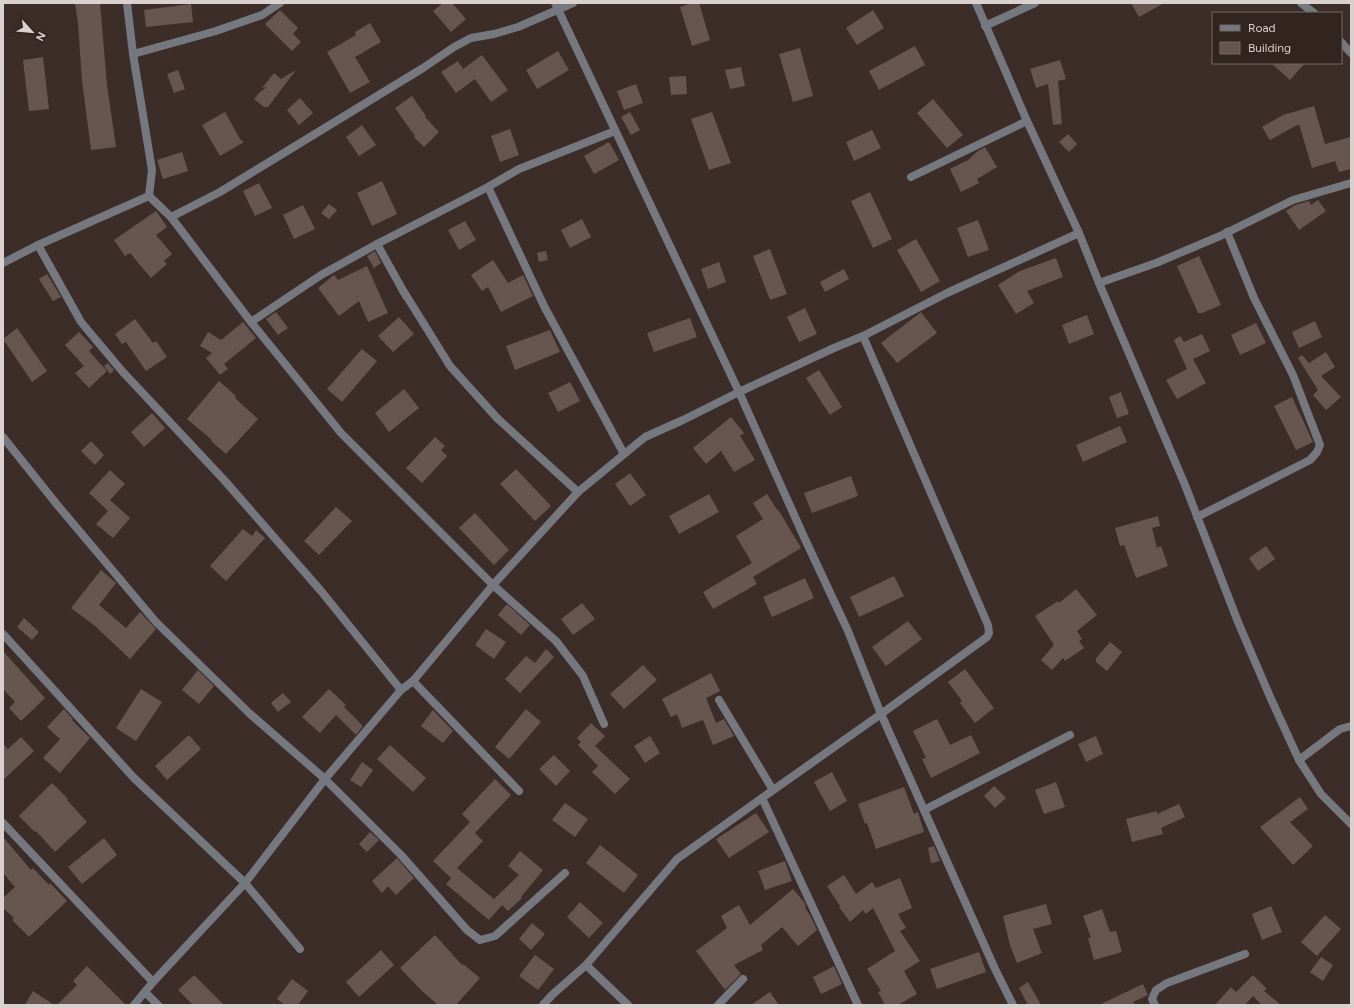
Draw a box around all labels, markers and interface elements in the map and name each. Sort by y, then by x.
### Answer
north arrow [12,12,52,52]
legend [1212,12,1342,64]
text: Road [1248,21,1276,35]
text: N [33,30,48,43]
text: Building [1248,41,1291,55]

